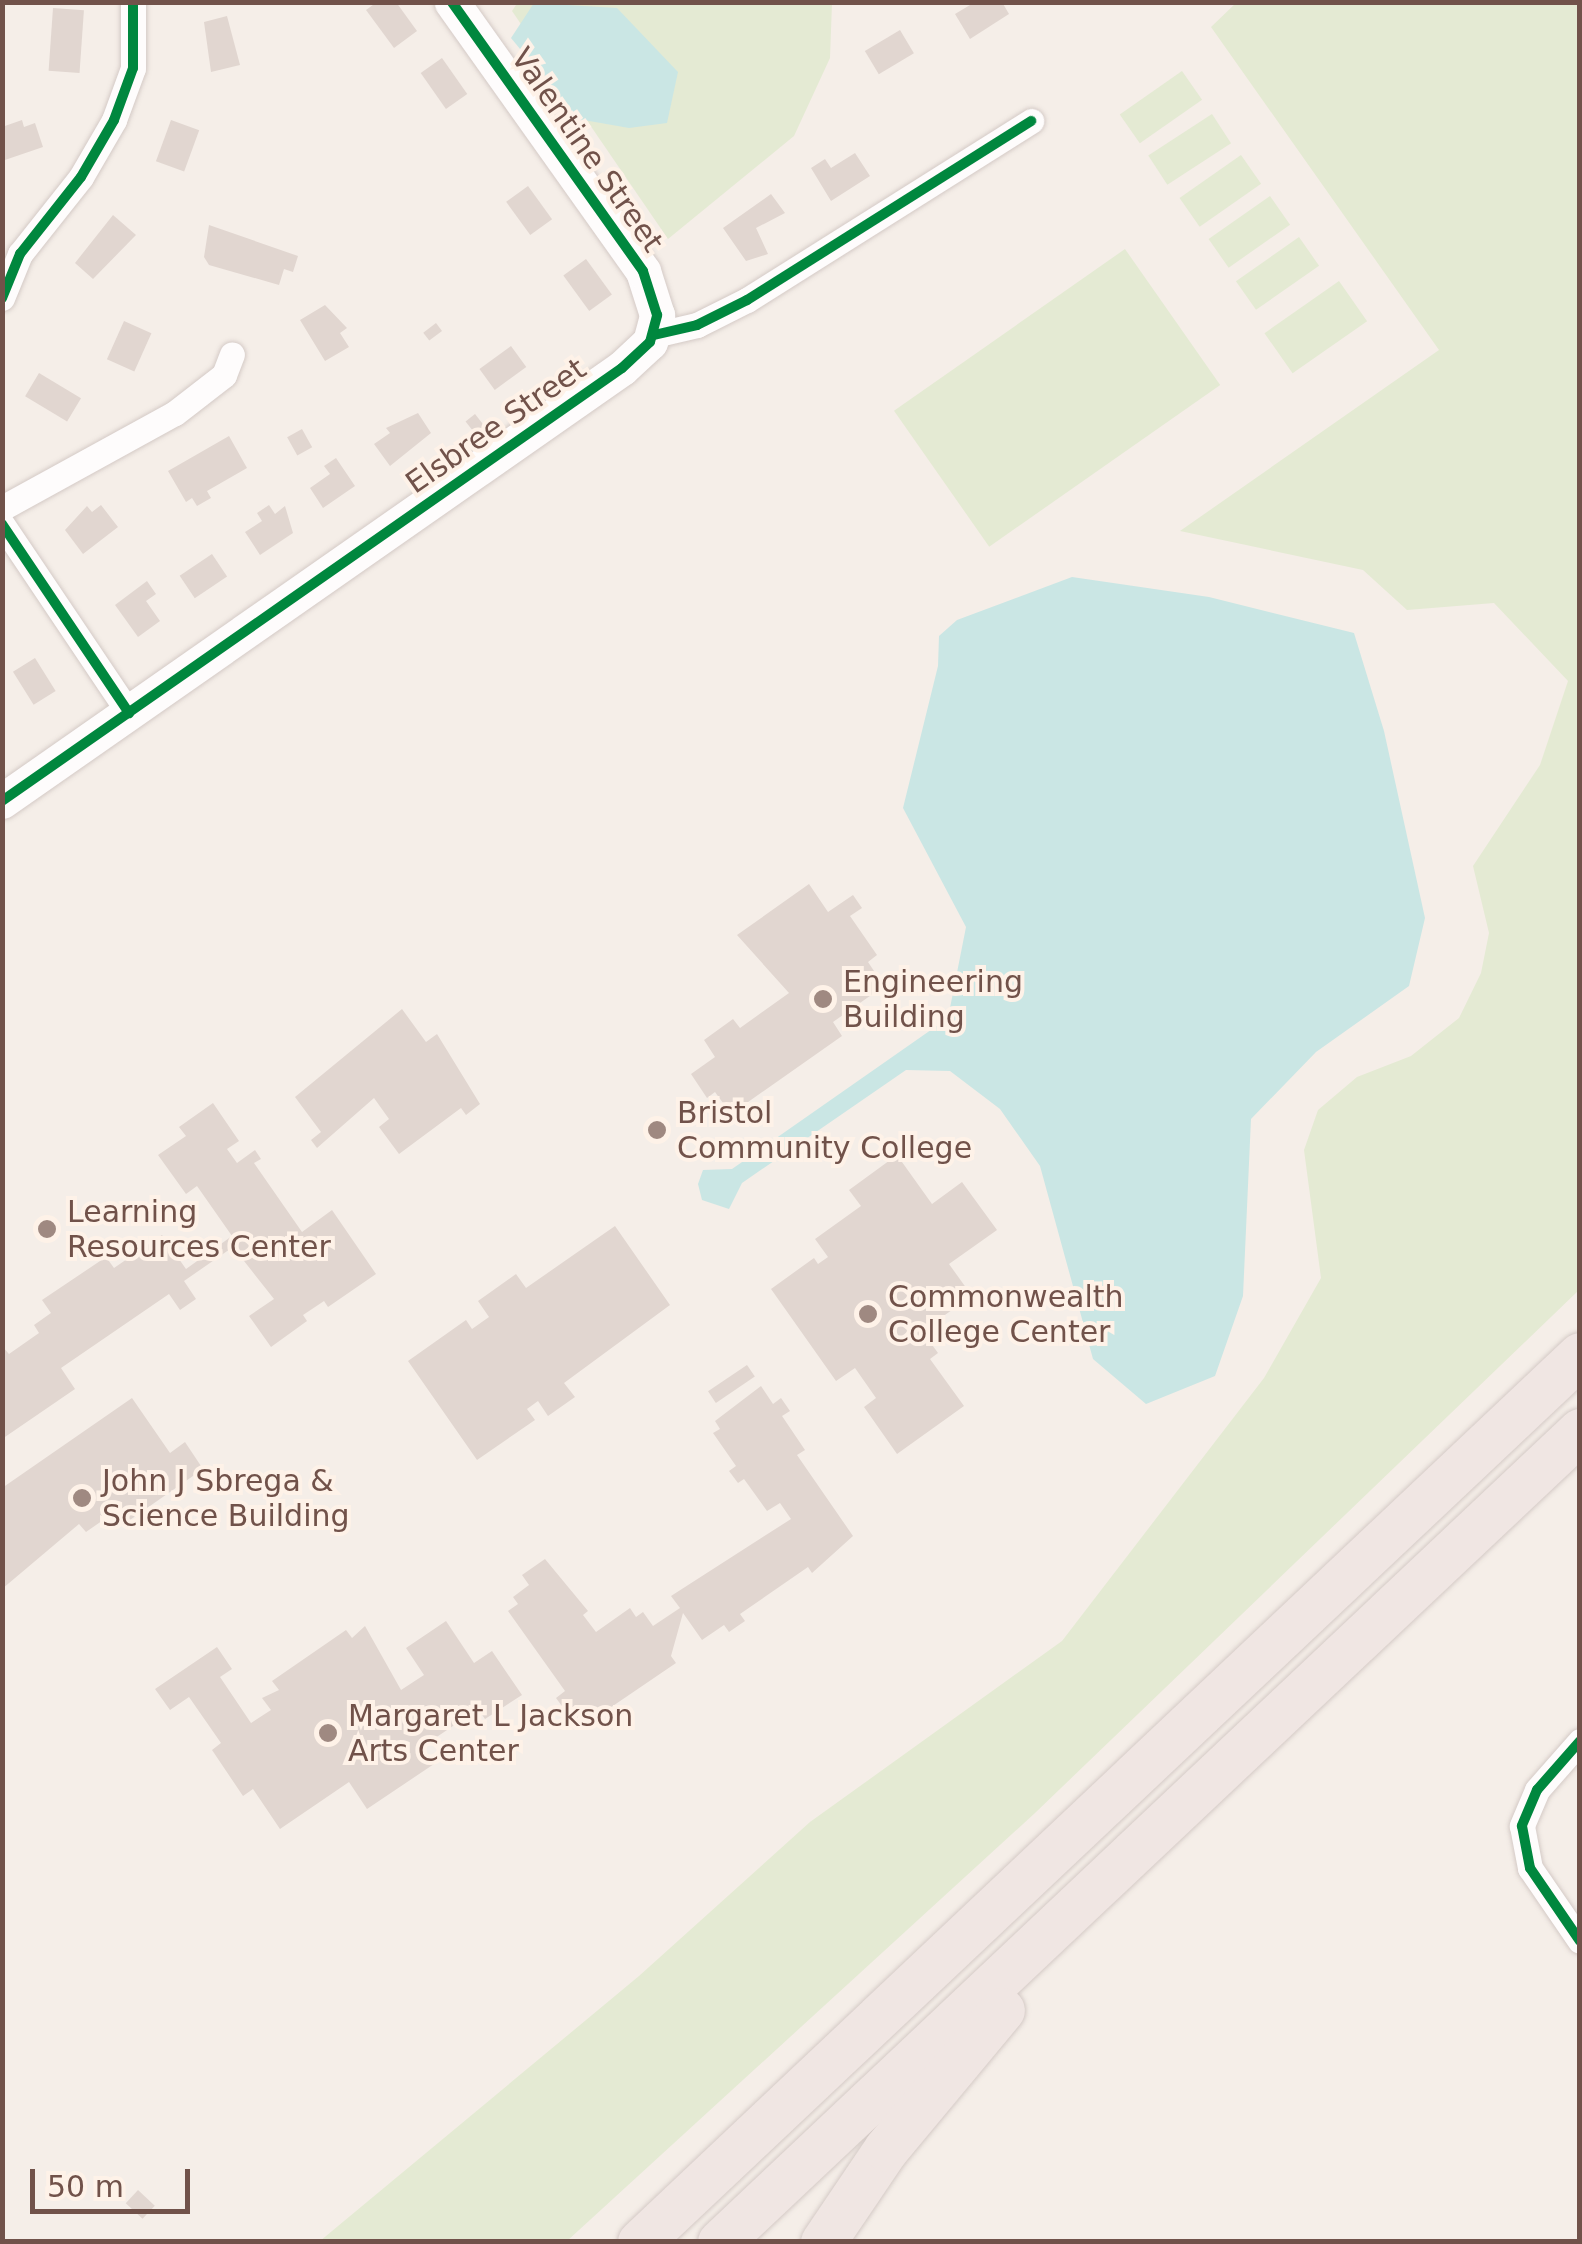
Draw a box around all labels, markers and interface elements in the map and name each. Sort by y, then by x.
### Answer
street label: Valentine Street [503,41,671,259]
street label: Elsbree Street [399,351,593,501]
place label: Engineering Building [843,964,1023,1034]
marker: Engineering Building [812,988,834,1010]
place label: Bristol Community College [677,1095,972,1166]
marker: Bristol Community College [646,1119,668,1141]
place label: Learning Resources Center [67,1194,331,1264]
marker: Learning Resources Center [36,1218,58,1240]
place label: Commonwealth College Center [888,1279,1124,1350]
marker: Commonwealth College Center [857,1303,879,1325]
place label: John J Sbrega & Science Building [102,1463,350,1534]
marker: John J Sbrega & Science Building [71,1487,93,1509]
place label: Margaret L Jackson Arts Center [348,1698,633,1768]
marker: Margaret L Jackson Arts Center [317,1722,339,1744]
scale bar [35,2149,195,2211]
text: 50 m [47,2169,124,2204]

